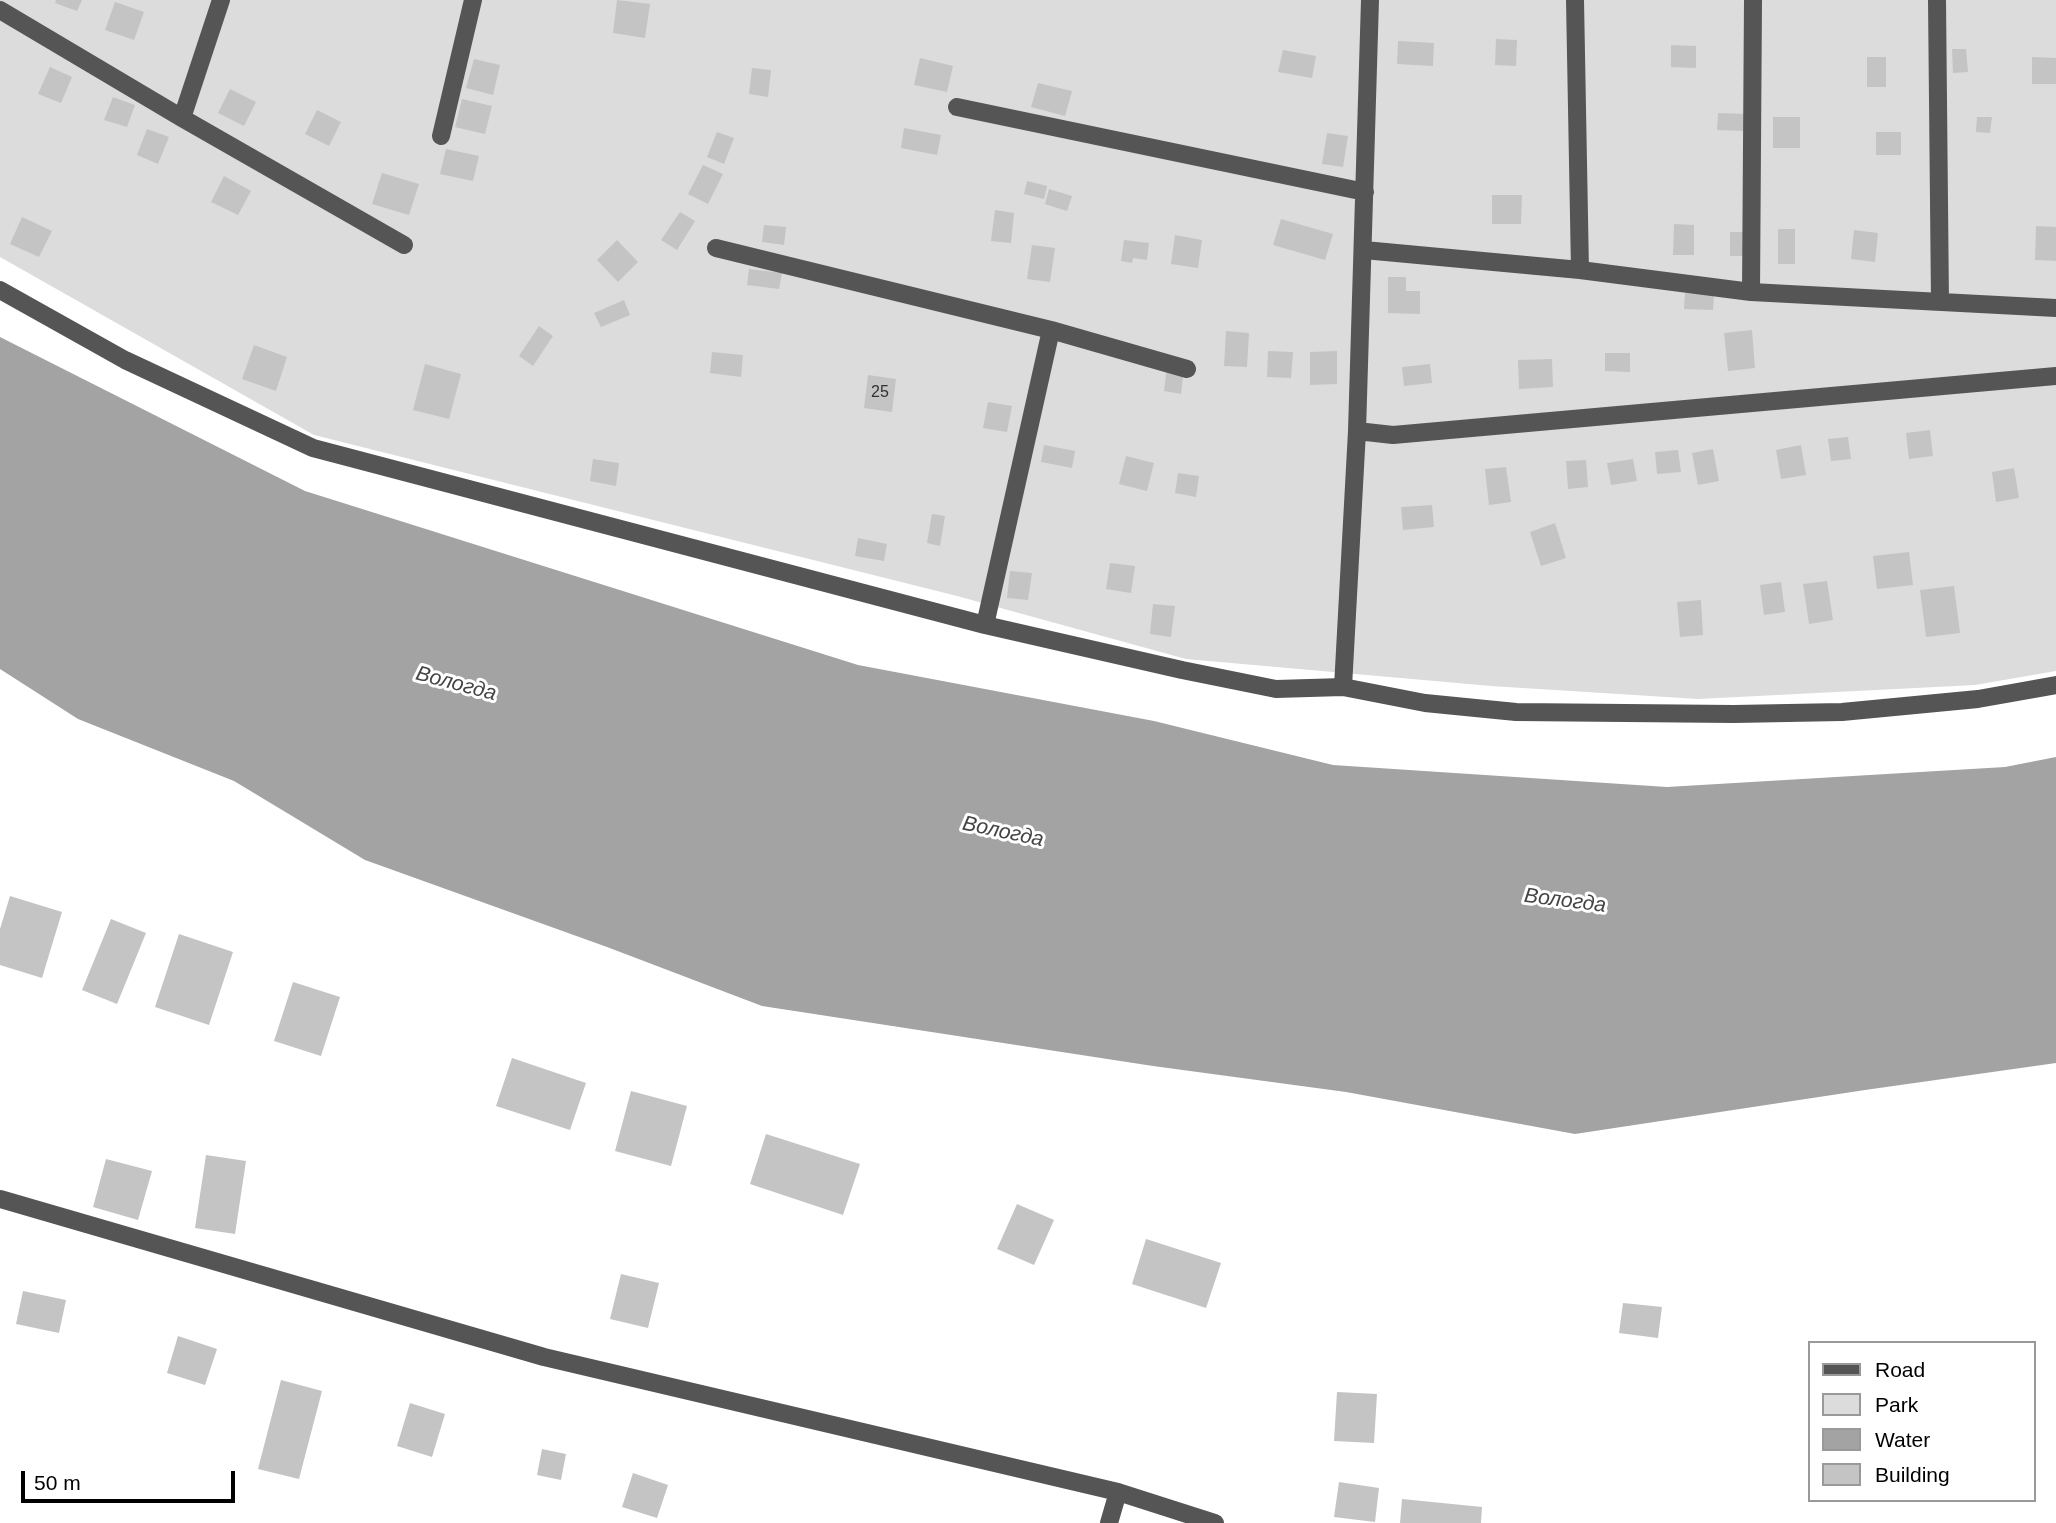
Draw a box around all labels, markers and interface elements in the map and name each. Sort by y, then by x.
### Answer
house number: 25 [871,383,889,403]
water label: Вологда [413,661,499,707]
water label: Вологда [960,811,1046,853]
water label: Вологда [1523,883,1607,919]
legend [1808,1341,2035,1502]
text: Road [1875,1358,1925,1381]
text: Park [1875,1393,1918,1416]
text: Water [1875,1428,1930,1451]
scale bar [24,1456,238,1500]
text: Building [1875,1463,1950,1486]
text: 50 m [34,1471,81,1494]

